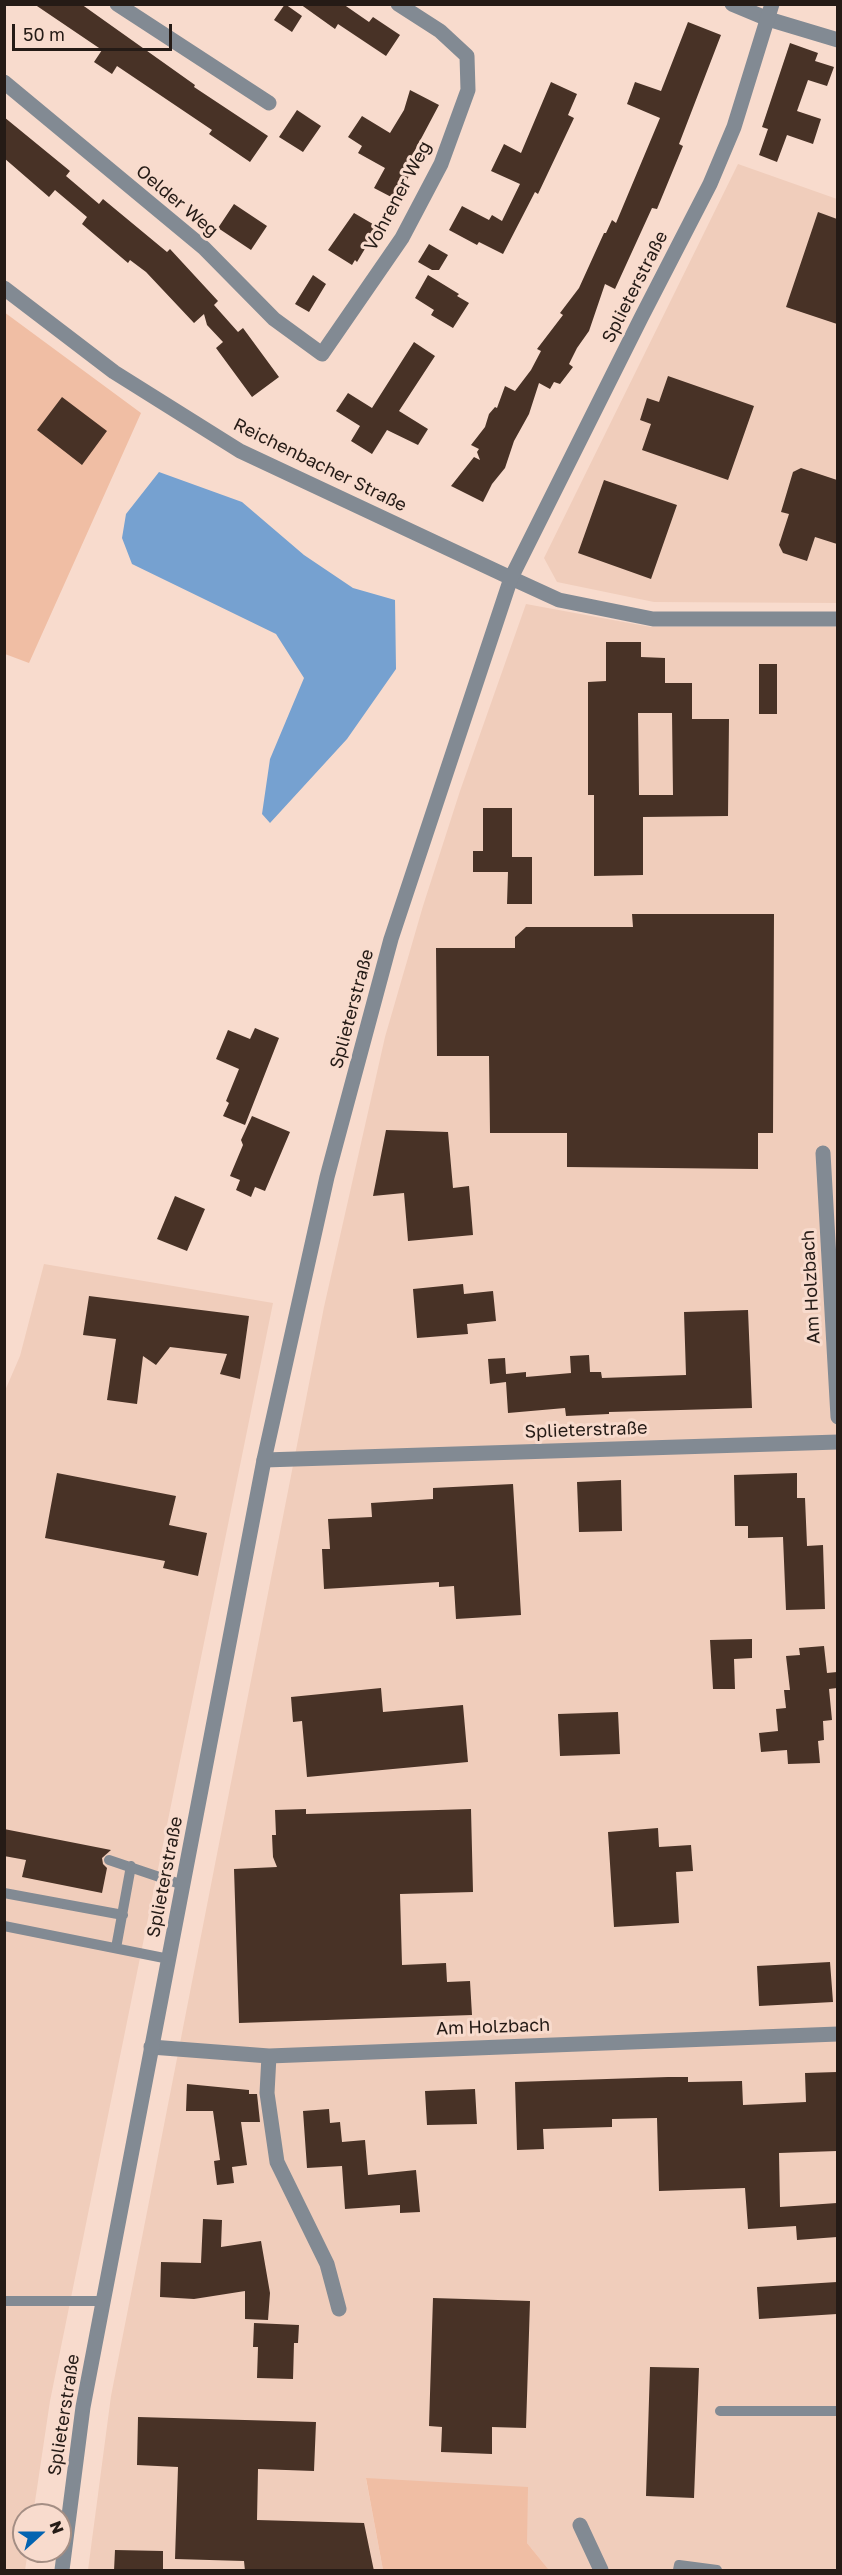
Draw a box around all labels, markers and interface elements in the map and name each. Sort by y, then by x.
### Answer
scale bar [15,12,176,50]
text: 50 m [23,23,65,45]
street label: Vohrener Weg [360,137,436,255]
street label: Oelder Weg [132,160,222,242]
street label: Splieterstraße [597,227,673,347]
street label: Reichenbacher Straße [230,414,410,516]
street label: Splieterstraße [326,947,378,1071]
street label: Am Holzbach [797,1229,825,1345]
street label: Splieterstraße [524,1417,648,1443]
street label: Splieterstraße [143,1815,187,1939]
street label: Am Holzbach [436,2014,550,2040]
street label: Splieterstraße [44,2353,84,2477]
north arrow [12,2503,72,2563]
text: N [45,2518,68,2537]

